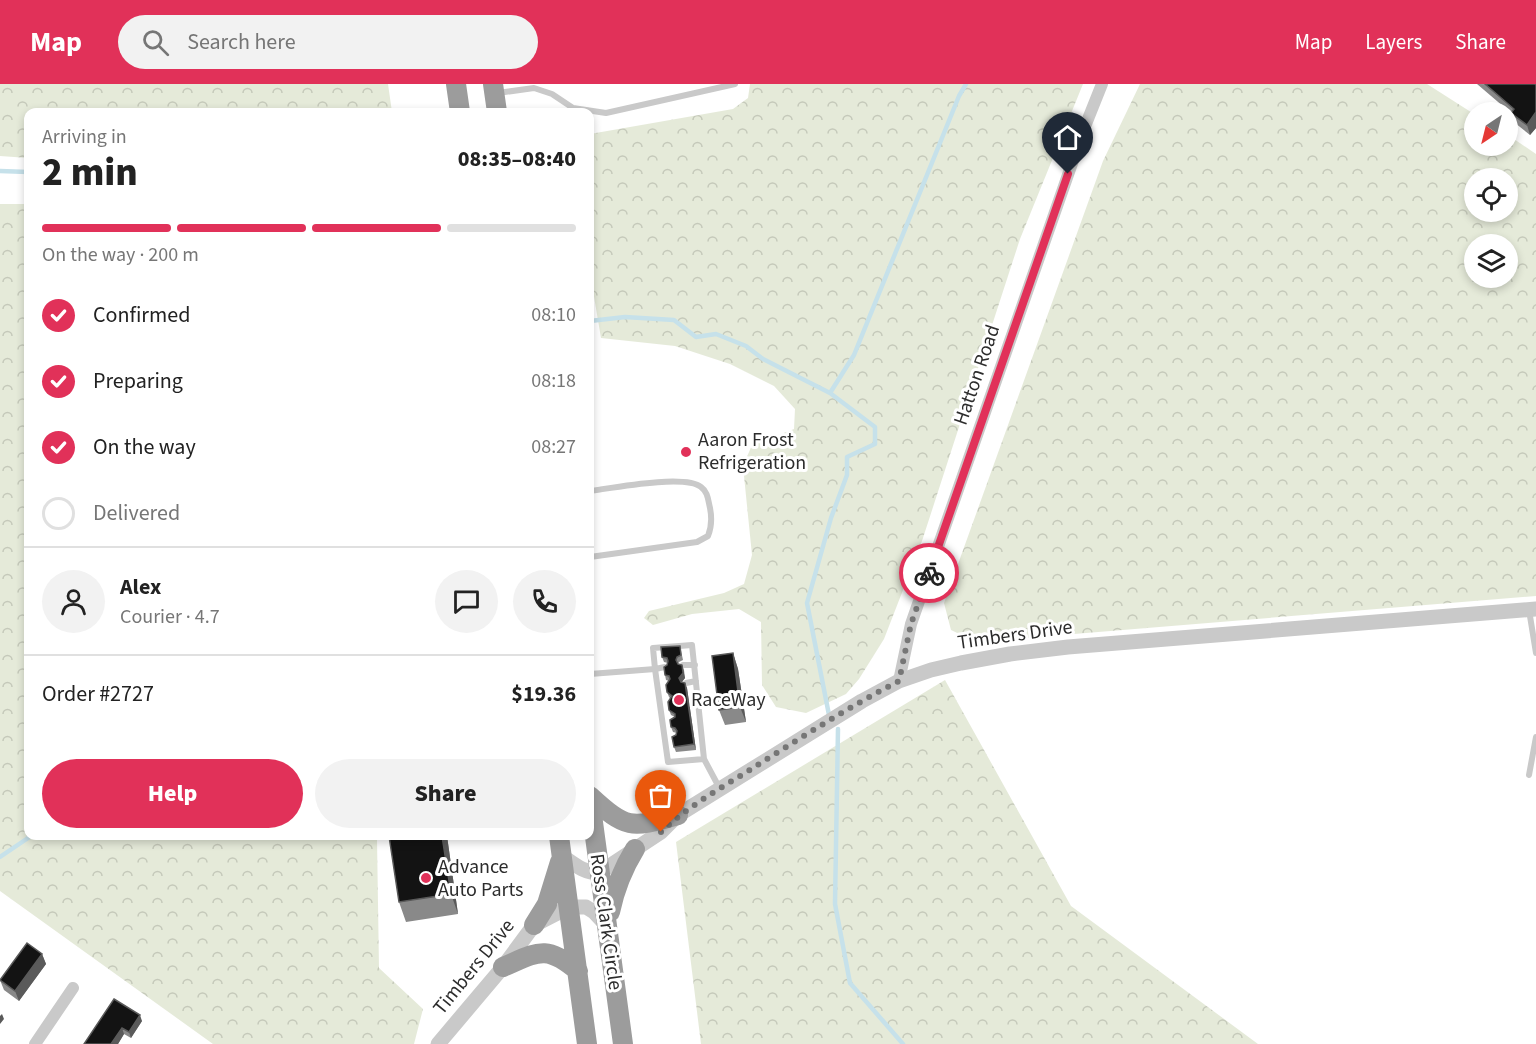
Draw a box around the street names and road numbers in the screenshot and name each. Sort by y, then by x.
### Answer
street label: Hatton Road [947,321,1007,429]
street label: Timbers Drive [956,613,1074,657]
street label: Ross Clark Circle [583,852,629,992]
street label: Timbers Drive [427,913,521,1021]

